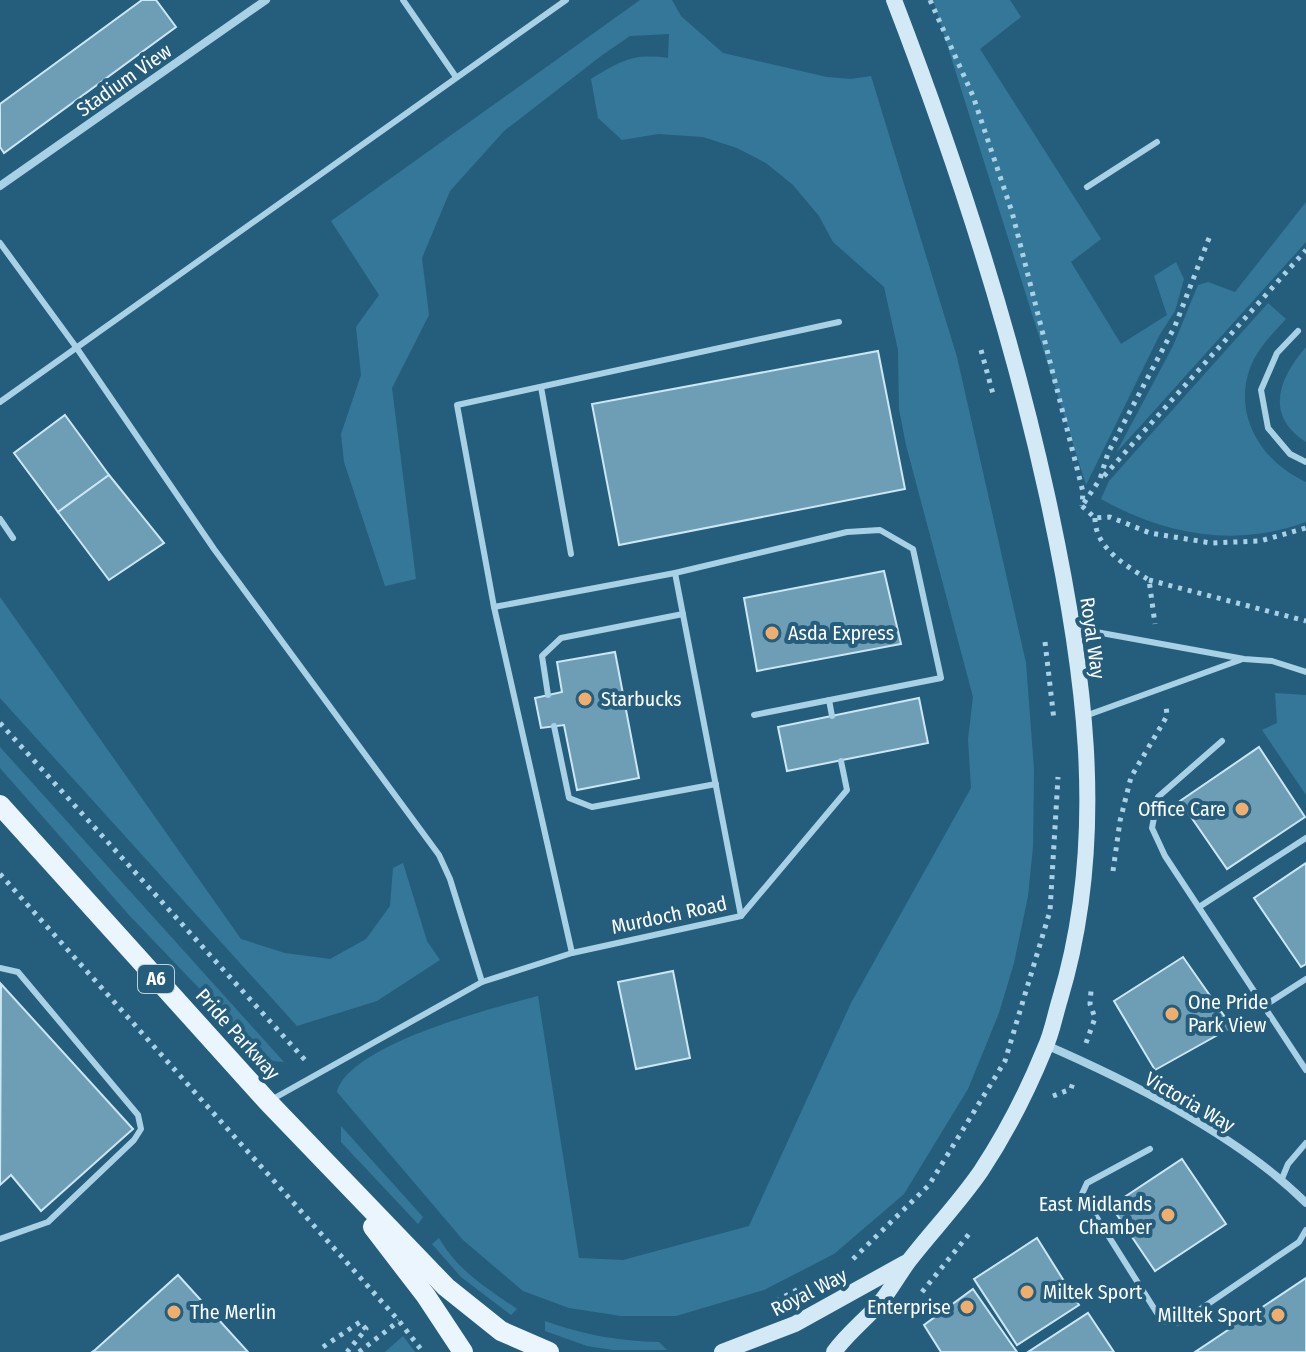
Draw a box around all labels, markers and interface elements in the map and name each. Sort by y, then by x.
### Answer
street label: Stadium View [72,38,176,122]
street label: Royal Way [1075,596,1111,680]
place label: Asda Express [788,621,894,645]
marker: Asda Express [763,624,781,642]
place label: Starbucks [601,687,682,711]
marker: Starbucks [576,690,594,708]
place label: Office Care [1138,797,1226,821]
marker: Office Care [1233,800,1251,818]
street label: Murdoch Road [609,891,729,939]
road number: A6 [138,965,174,993]
street label: Pride Parkway [191,984,285,1085]
place label: One Pride Park View [1188,990,1268,1037]
marker: One Pride Park View [1163,1005,1181,1023]
street label: Victoria Way [1141,1067,1239,1137]
place label: East Midlands Chamber [1039,1192,1152,1239]
marker: East Midlands Chamber [1159,1206,1177,1224]
street label: Royal Way [767,1263,851,1321]
place label: Miltek Sport [1043,1280,1143,1304]
marker: Miltek Sport [1018,1283,1036,1301]
place label: Enterprise [867,1295,951,1319]
marker: Enterprise [958,1298,976,1316]
place label: The Merlin [190,1300,276,1324]
marker: The Merlin [165,1303,183,1321]
place label: Milltek Sport [1157,1303,1262,1327]
marker: Milltek Sport [1269,1306,1287,1324]

